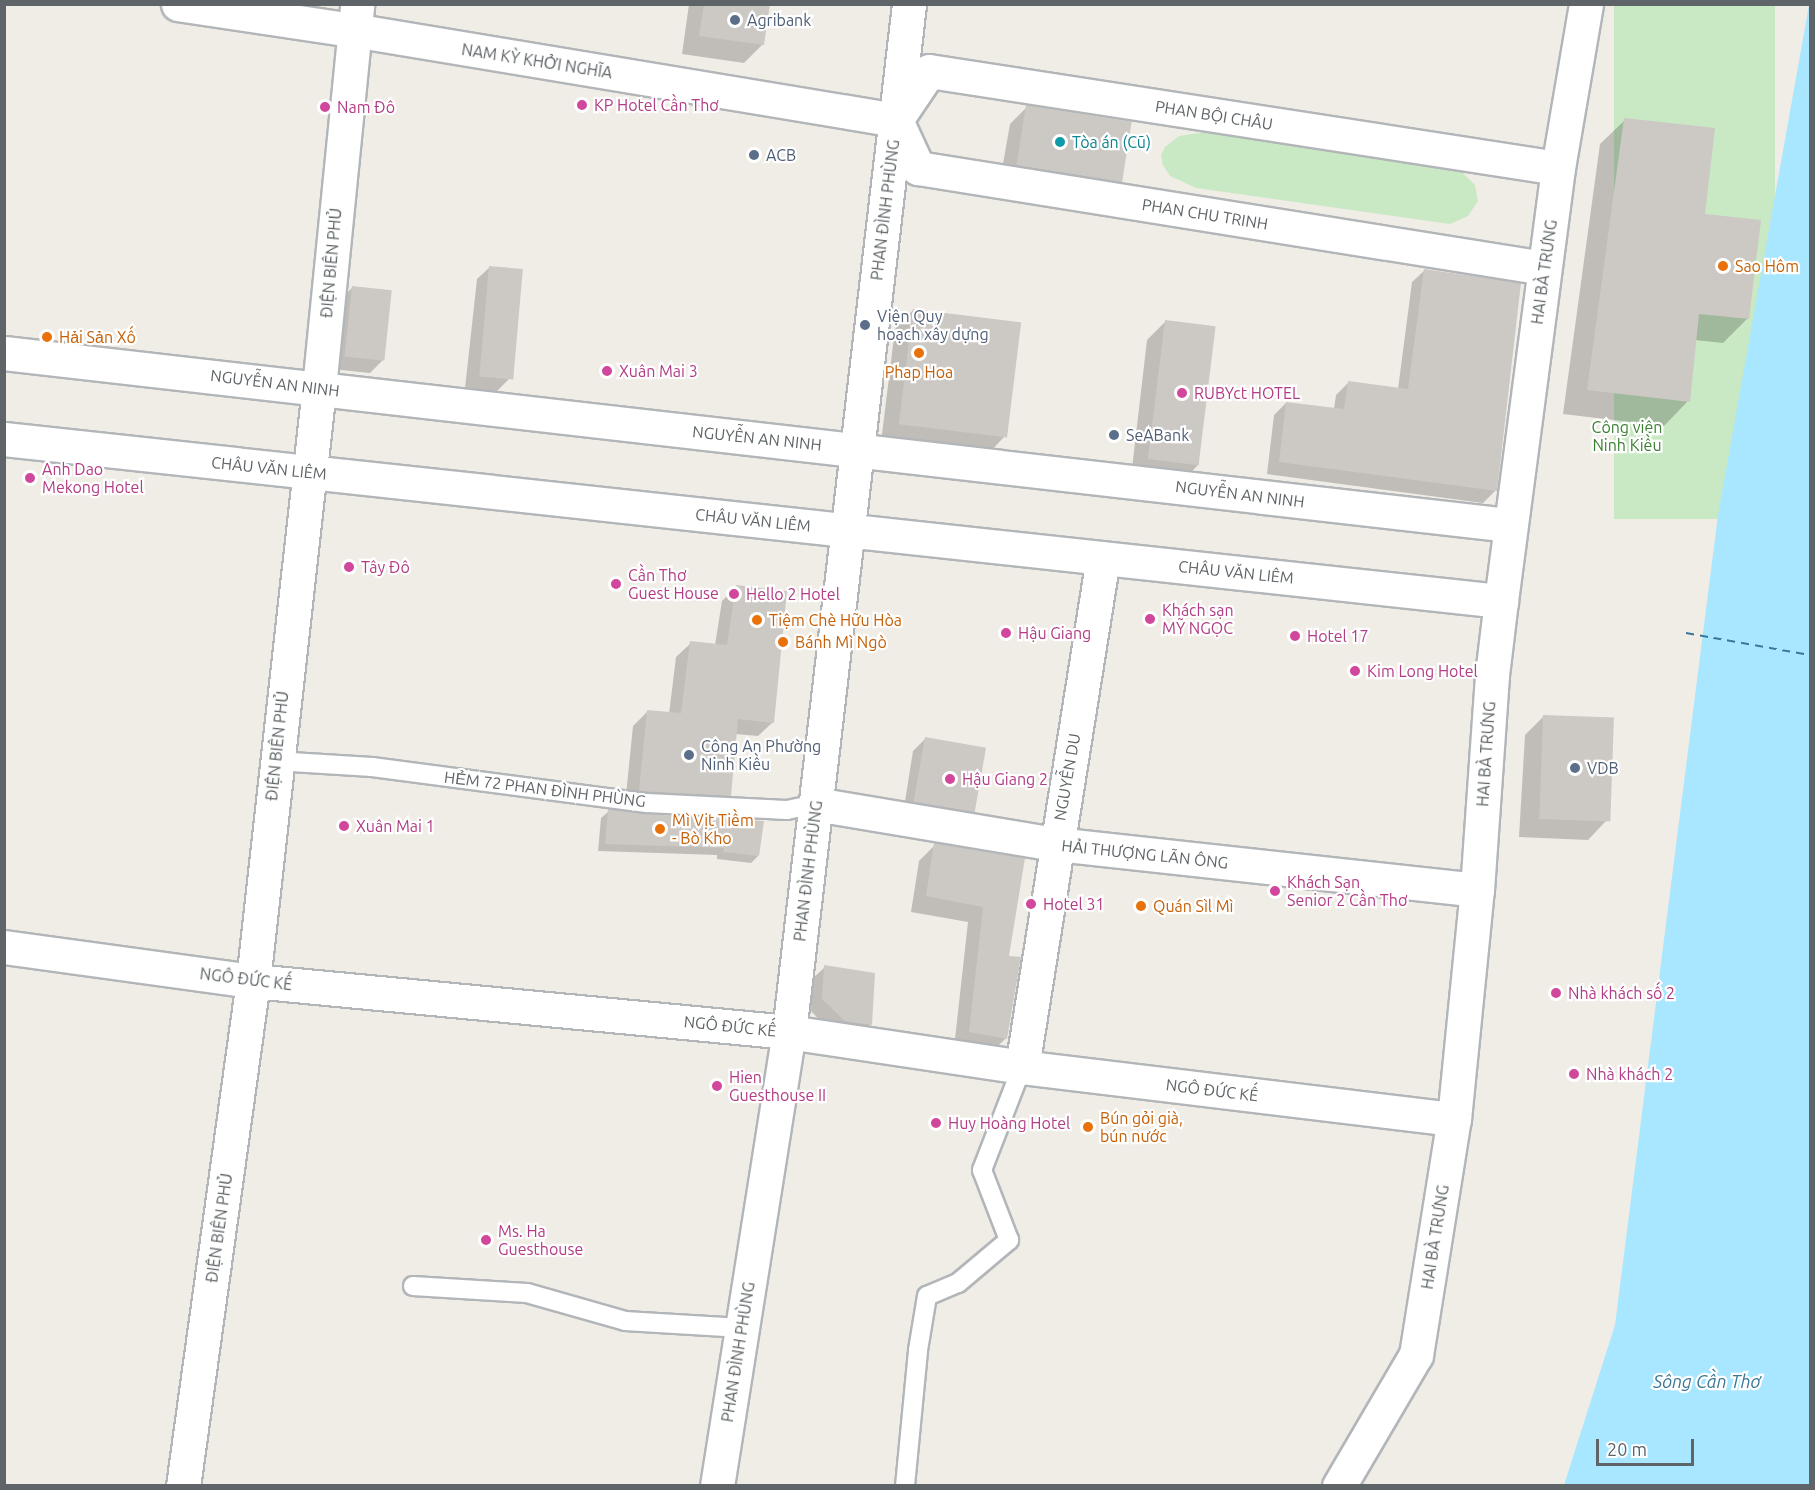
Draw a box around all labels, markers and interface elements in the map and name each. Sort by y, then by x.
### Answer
place label: Agribank [747,10,811,30]
marker: Agribank [728,13,742,27]
street label: NAM KỲ KHỞI NGHĨA [460,40,614,82]
place label: KP Hotel Cần Thơ [594,95,719,115]
street label: PHAN BỘI CHÂU [1154,96,1274,134]
place label: Nam Đô [337,97,395,117]
marker: KP Hotel Cần Thơ [575,98,589,112]
marker: Nam Đô [318,100,332,114]
place label: Tòa án (Cũ) [1072,132,1151,152]
marker: Tòa án (Cũ) [1053,135,1067,149]
street label: PHAN ĐÌNH PHÙNG [867,138,903,282]
place label: ACB [766,145,796,165]
marker: ACB [747,148,761,162]
street label: PHAN CHU TRINH [1141,195,1269,233]
street label: ĐIỆN BIÊN PHỦ [317,207,345,319]
street label: HAI BÀ TRƯNG [1527,218,1561,326]
place label: Sao Hôm [1735,256,1799,276]
marker: Sao Hôm [1716,259,1730,273]
place label: Viện Quy hoạch xây dựng [877,306,989,344]
marker: Viện Quy hoạch xây dựng [858,318,872,332]
place label: Hải Sản Xố [59,327,136,347]
marker: Hải Sản Xố [40,330,54,344]
marker: Phap Hoa [912,346,926,360]
place label: Xuân Mai 3 [619,361,698,381]
place label: Phap Hoa [885,362,953,382]
marker: Xuân Mai 3 [600,364,614,378]
street label: NGUYỄN AN NINH [209,366,341,400]
place label: RUBYct HOTEL [1194,383,1300,403]
marker: RUBYct HOTEL [1175,386,1189,400]
park label: Công viên Ninh Kiều [1592,417,1662,455]
street label: NGUYỄN AN NINH [691,422,823,454]
place label: SeABank [1126,425,1189,445]
marker: SeABank [1107,428,1121,442]
street label: CHÂU VĂN LIÊM [210,452,328,484]
place label: Anh Dao Mekong Hotel [42,459,144,497]
marker: Anh Dao Mekong Hotel [23,471,37,485]
street label: NGUYỄN AN NINH [1174,477,1306,511]
street label: CHÂU VĂN LIÊM [694,504,812,536]
street label: CHÂU VĂN LIÊM [1177,556,1295,588]
place label: Tây Đô [361,557,410,577]
marker: Tây Đô [342,560,356,574]
place label: Cần Thơ Guest House [628,565,719,603]
marker: Cần Thơ Guest House [609,577,623,591]
place label: Hello 2 Hotel [746,584,840,604]
marker: Hello 2 Hotel [727,587,741,601]
place label: Khách sạn MỸ NGỌC [1162,600,1234,638]
place label: Tiệm Chè Hữu Hòa [769,610,902,630]
marker: Khách sạn MỸ NGỌC [1143,612,1157,626]
marker: Tiệm Chè Hữu Hòa [750,613,764,627]
place label: Hậu Giang [1018,623,1091,643]
marker: Hậu Giang [999,626,1013,640]
place label: Hotel 17 [1307,626,1369,646]
marker: Hotel 17 [1288,629,1302,643]
place label: Bánh Mì Ngò [795,632,887,652]
marker: Bánh Mì Ngò [776,635,790,649]
place label: Kim Long Hotel [1367,661,1478,681]
marker: Kim Long Hotel [1348,664,1362,678]
street label: ĐIỆN BIÊN PHỦ [262,690,292,802]
street label: HAI BÀ TRƯNG [1473,701,1499,807]
street label: NGUYỄN DU [1050,732,1084,822]
place label: Công An Phường Ninh Kiều [701,736,821,774]
marker: Công An Phường Ninh Kiều [682,748,696,762]
place label: VDB [1587,758,1619,778]
marker: VDB [1568,761,1582,775]
street label: HẺM 72 PHAN ĐÌNH PHÙNG [443,767,647,811]
place label: Hậu Giang 2 [962,769,1048,789]
marker: Hậu Giang 2 [943,772,957,786]
street label: PHAN ĐÌNH PHÙNG [790,799,826,943]
place label: Mì Vịt Tiềm - Bò Kho [672,810,754,848]
place label: Xuân Mai 1 [356,816,435,836]
marker: Xuân Mai 1 [337,819,351,833]
marker: Mì Vịt Tiềm - Bò Kho [653,822,667,836]
street label: HẢI THƯỢNG LÃN ÔNG [1061,836,1229,872]
place label: Khách Sạn Senior 2 Cần Thơ [1287,872,1407,910]
marker: Khách Sạn Senior 2 Cần Thơ [1268,884,1282,898]
place label: Hotel 31 [1043,894,1105,914]
place label: Quán Sìl Mì [1153,896,1233,916]
marker: Hotel 31 [1024,897,1038,911]
marker: Quán Sìl Mì [1134,899,1148,913]
street label: NGÔ ĐỨC KẾ [199,964,293,994]
place label: Nhà khách số 2 [1568,983,1675,1003]
marker: Nhà khách số 2 [1549,986,1563,1000]
street label: NGÔ ĐỨC KẾ [683,1012,777,1040]
place label: Nhà khách 2 [1586,1064,1673,1084]
place label: Hien Guesthouse II [729,1067,826,1105]
marker: Nhà khách 2 [1567,1067,1581,1081]
street label: NGÔ ĐỨC KẾ [1165,1075,1259,1105]
marker: Hien Guesthouse II [710,1079,724,1093]
place label: Bún gỏi già, bún nước [1100,1108,1183,1146]
place label: Huy Hoàng Hotel [948,1113,1070,1133]
marker: Huy Hoàng Hotel [929,1116,943,1130]
marker: Bún gỏi già, bún nước [1081,1120,1095,1134]
street label: ĐIỆN BIÊN PHỦ [202,1172,236,1284]
street label: HAI BÀ TRƯNG [1417,1183,1453,1291]
place label: Ms. Ha Guesthouse [498,1221,583,1259]
marker: Ms. Ha Guesthouse [479,1233,493,1247]
street label: PHAN ĐÌNH PHÙNG [717,1280,759,1424]
water label: Sông Cần Thơ [1653,1370,1761,1392]
scale bar [1599,1427,1696,1465]
text: 20 m [1607,1439,1647,1459]

